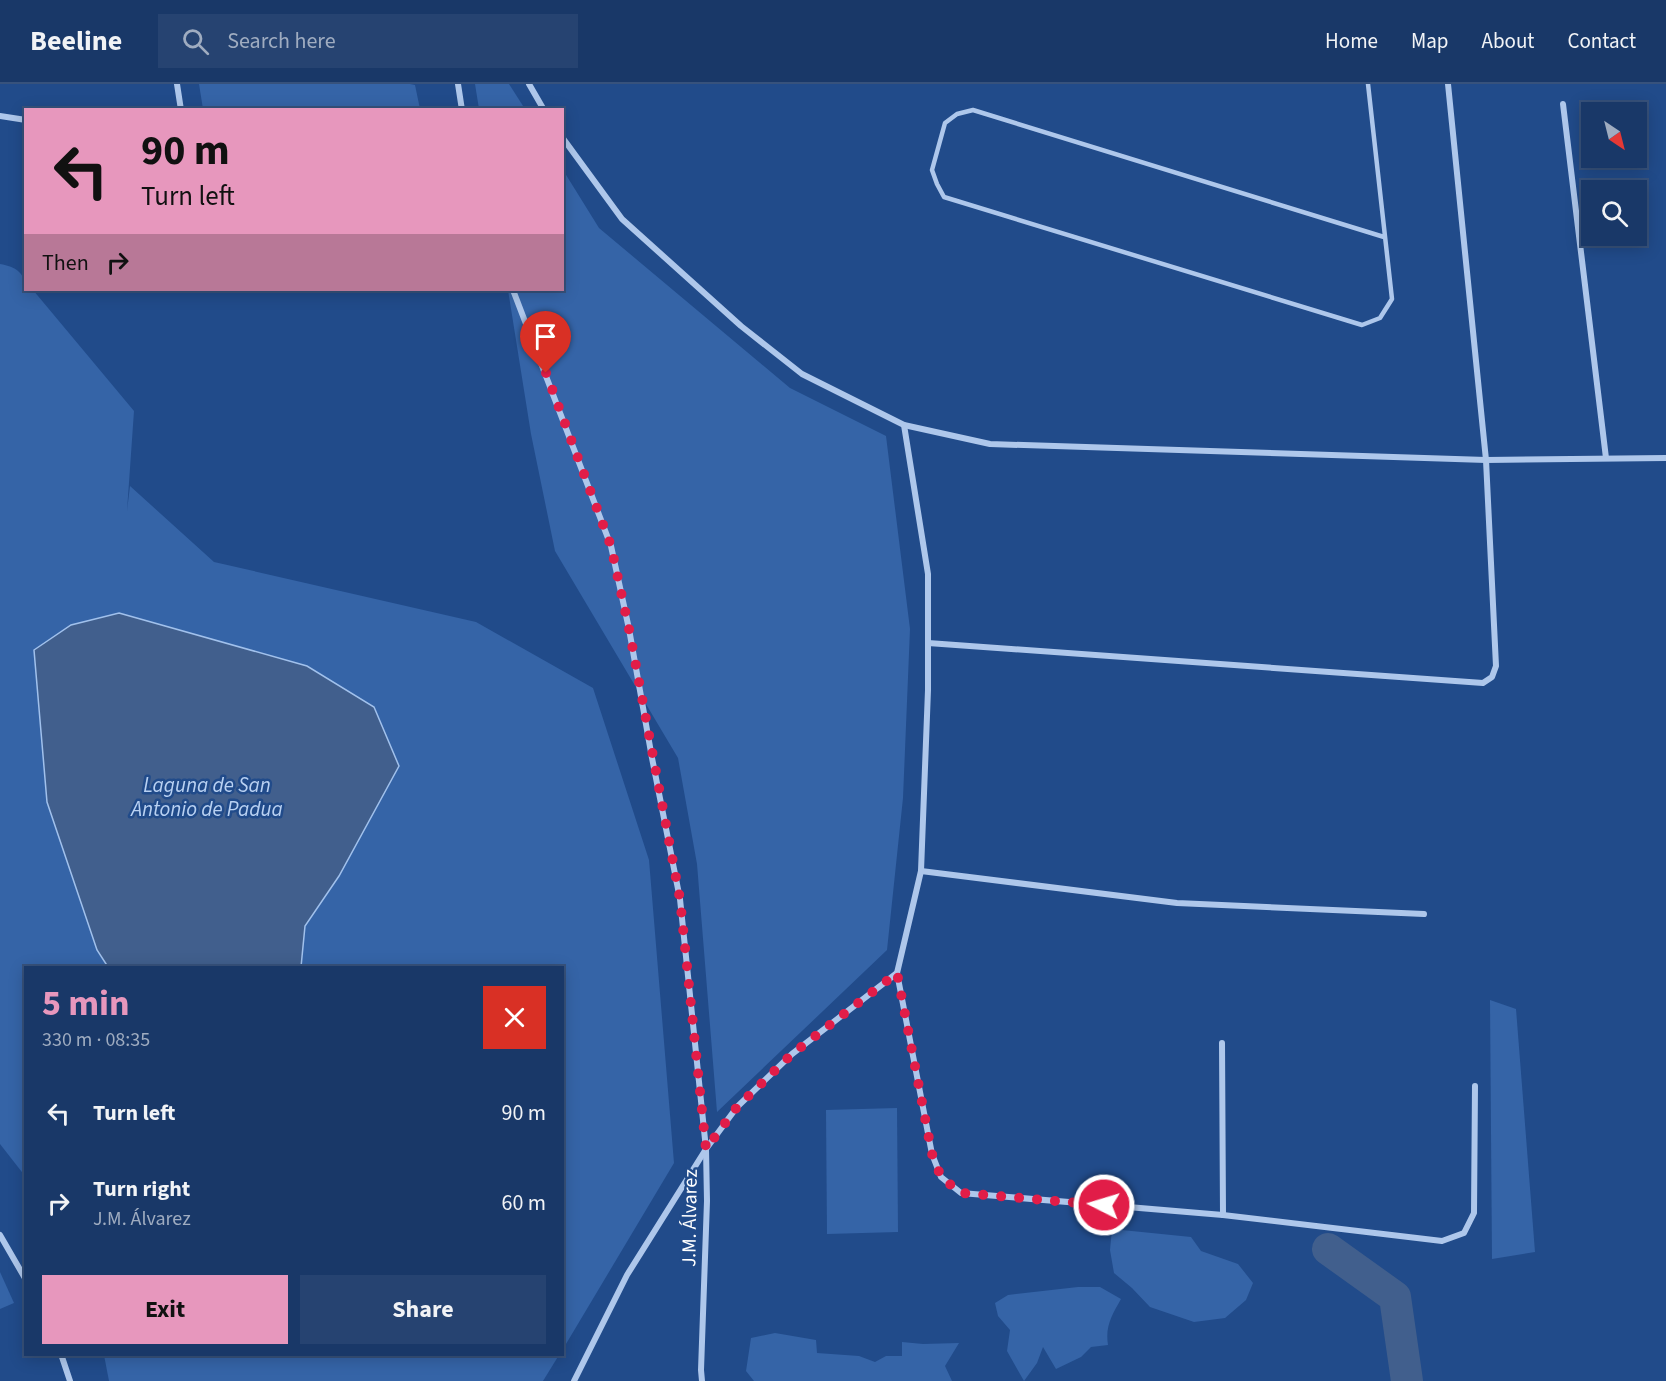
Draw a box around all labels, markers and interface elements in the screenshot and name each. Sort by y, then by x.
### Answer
search box [158,14,578,68]
text: Beeline [30,21,122,61]
icon: search [179,25,212,58]
text: Search here [227,25,336,57]
text: Home [1325,26,1378,56]
text: Map [1411,26,1449,56]
text: About [1482,26,1534,56]
text: Contact [1567,26,1636,56]
north arrow [1581,102,1647,168]
map controls [1581,102,1647,246]
text: 90 m [141,121,230,181]
icon: left [42,132,120,210]
text: Turn left [141,177,235,216]
button: search [1581,180,1647,246]
icon: right [101,246,134,279]
text: Then [42,247,89,279]
pin [520,311,571,373]
icon: arrive [529,320,562,353]
water label: Laguna de San Antonio de Padua [129,770,283,824]
text: 5 min [42,978,130,1029]
button: close [483,986,546,1049]
text: 330 m · 08:35 [42,1026,150,1054]
icon: left [42,1097,75,1130]
text: Turn left [93,1097,175,1129]
text: 90 m [501,1097,546,1129]
street label: J.M. Álvarez [675,1169,705,1267]
text: Turn right [93,1173,190,1205]
position arrow [1072,1173,1136,1237]
icon: right [42,1187,75,1220]
text: 60 m [501,1187,546,1219]
text: J.M. Álvarez [93,1205,191,1233]
button: Exit [42,1275,288,1344]
button: Share [300,1275,546,1344]

